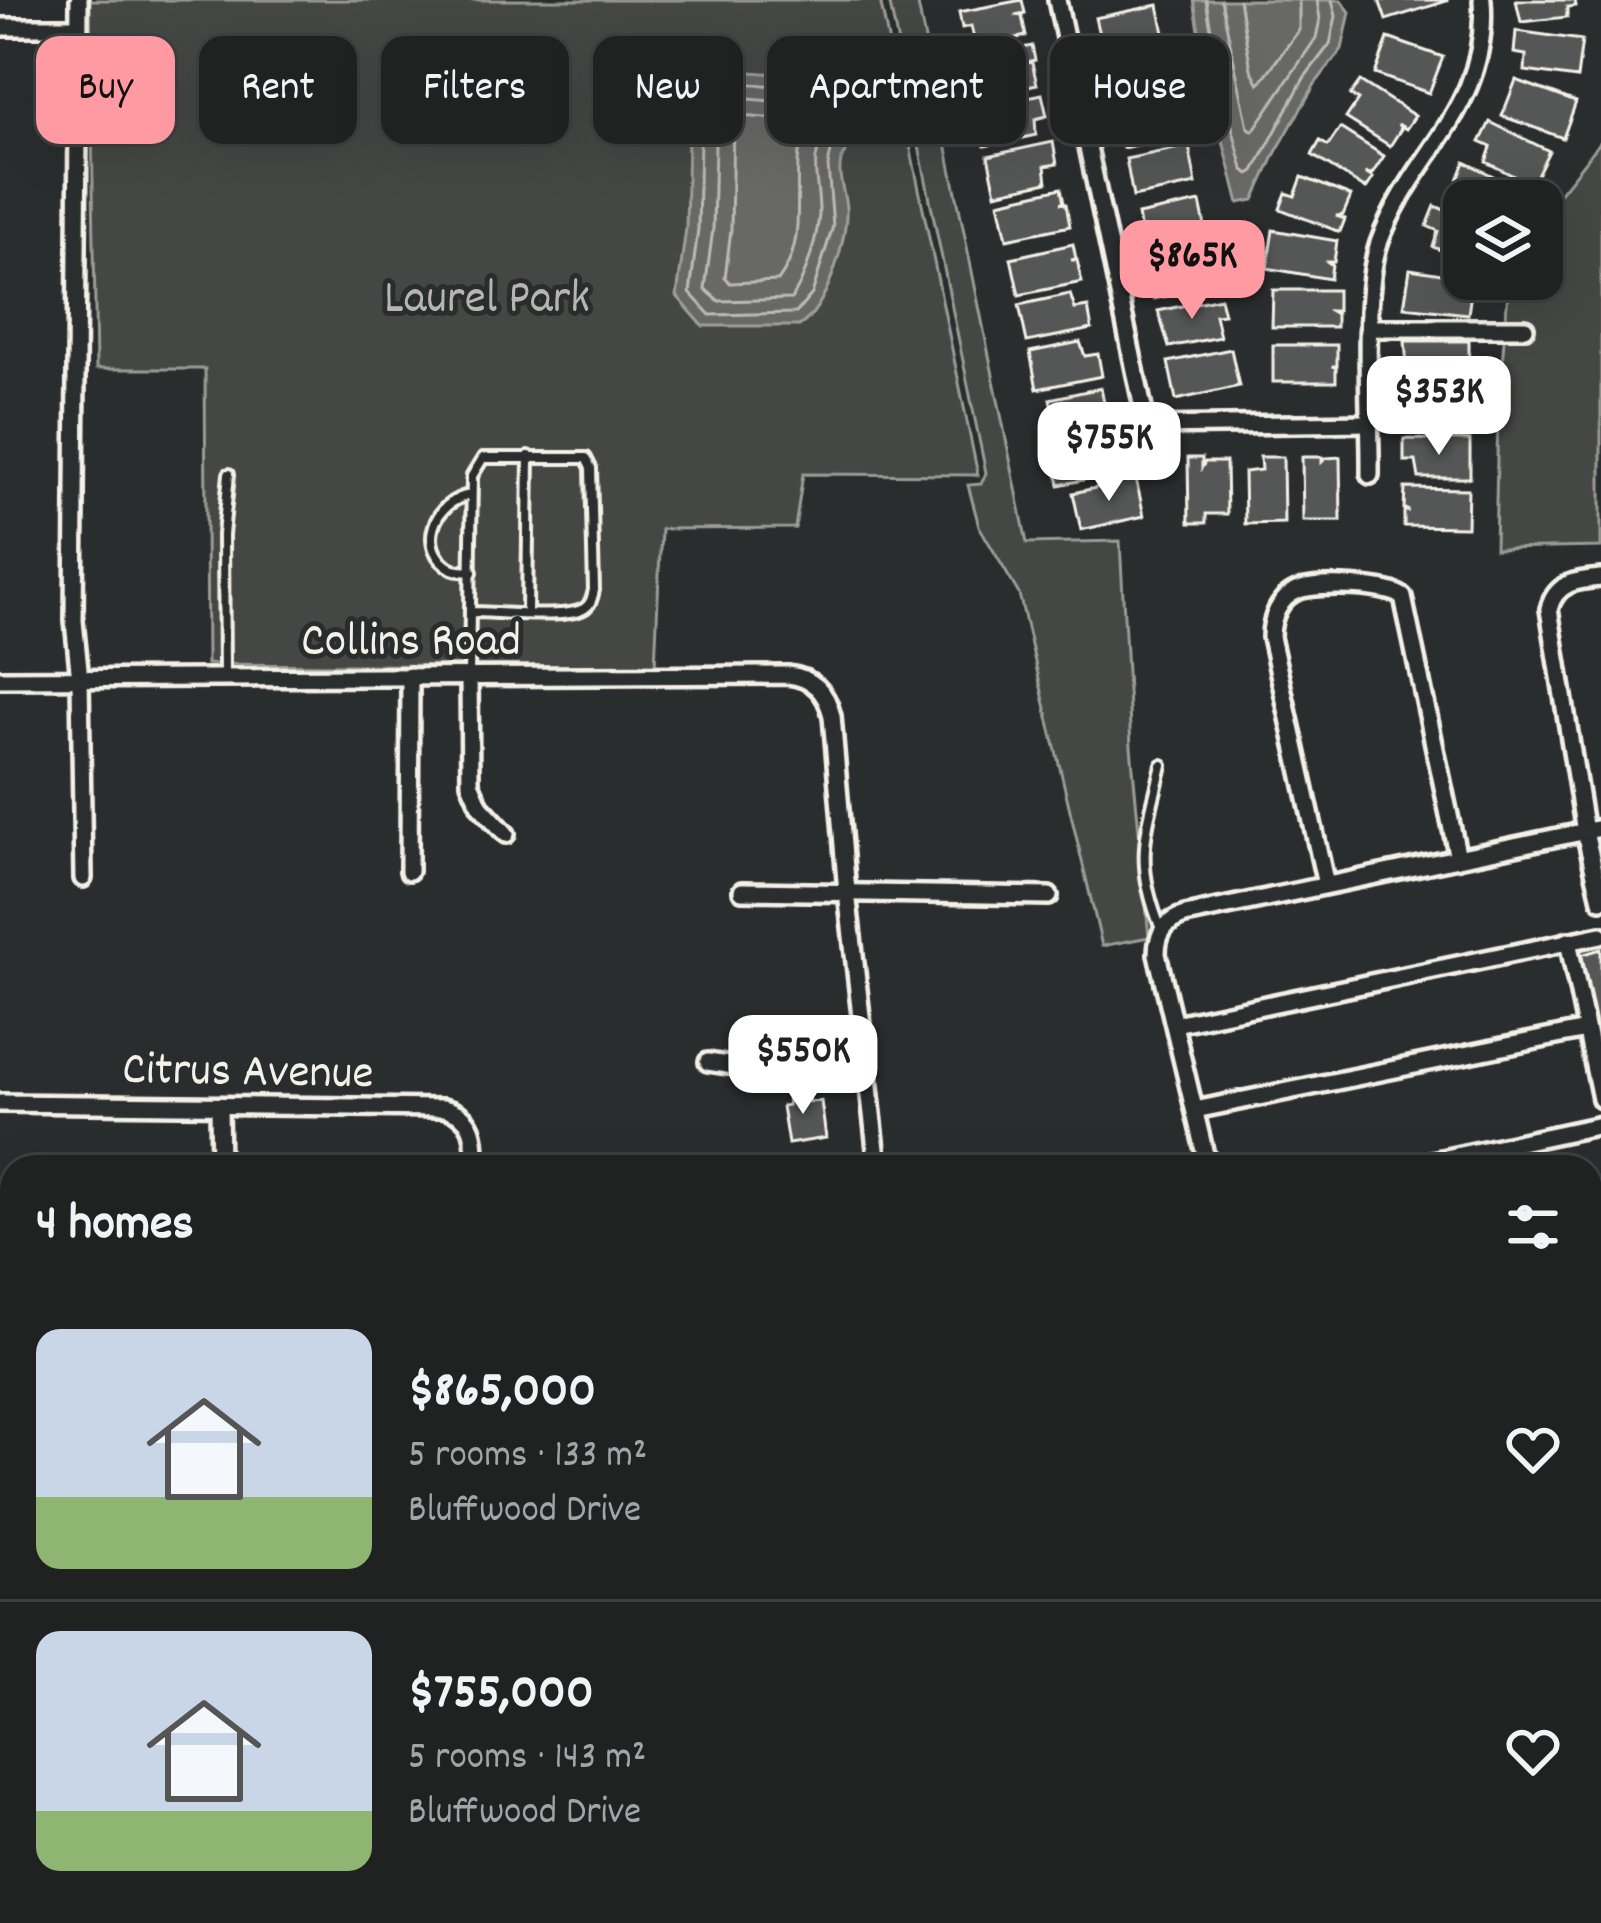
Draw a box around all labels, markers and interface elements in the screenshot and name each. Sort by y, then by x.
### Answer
chip: Buy [36,36,175,144]
chip: Rent [199,36,357,144]
chip: Filters [381,36,569,144]
chip: New [593,36,743,144]
chip: Apartment [767,36,1026,144]
chip: House [1050,36,1229,144]
map controls [1443,180,1563,300]
button: layers [1443,180,1563,300]
pin: $865K [1108,220,1276,322]
text: $865K [1147,231,1237,286]
park label: Laurel Park [384,267,590,336]
pin: $353K [1355,356,1523,458]
text: $353K [1394,367,1484,422]
pin: $755K [1025,402,1193,504]
text: $755K [1065,413,1153,468]
street label: Collins Road [301,610,521,679]
pin: $550K [719,1015,887,1117]
text: $550K [755,1026,851,1081]
street label: Citrus Avenue [122,1038,374,1111]
text: 4 homes [36,1191,194,1263]
icon: filters [1500,1194,1566,1260]
text: $865,000 [408,1358,596,1430]
icon: home [132,1377,276,1521]
icon: heart [1500,1416,1566,1482]
text: 5 rooms · 133 m² [408,1430,647,1485]
text: Bluffwood Drive [408,1485,641,1540]
text: $755,000 [408,1660,594,1732]
icon: home [132,1679,276,1823]
icon: heart [1500,1718,1566,1784]
text: 5 rooms · 143 m² [408,1732,646,1787]
text: Bluffwood Drive [408,1787,641,1842]

